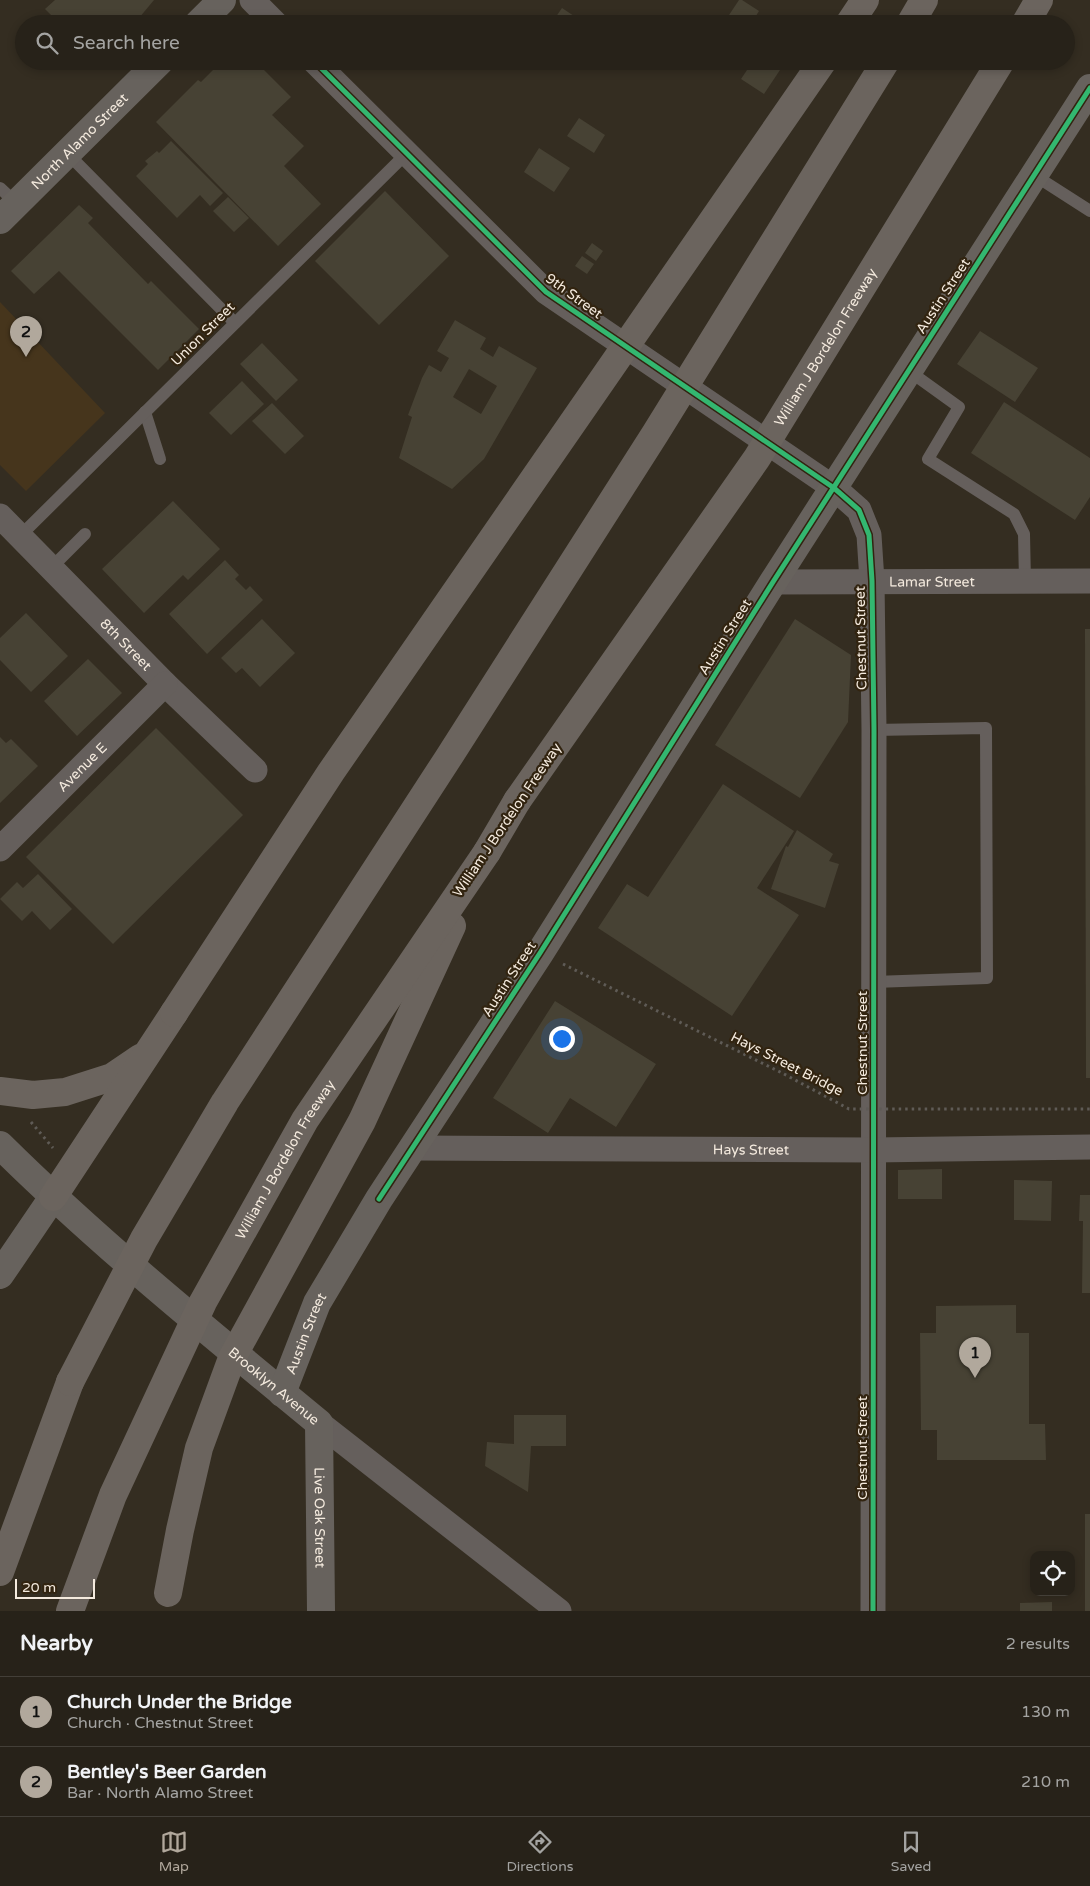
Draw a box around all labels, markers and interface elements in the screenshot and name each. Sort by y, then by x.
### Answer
search box [15,15,1075,70]
icon: search [33,29,61,57]
text: Search here [73,32,180,54]
street label: North Alamo Street [28,89,132,193]
street label: Austin Street [912,255,974,337]
street label: William J Bordelon Freeway [770,264,880,429]
street label: 9th Street [542,270,606,323]
street label: Union Street [168,298,239,369]
pin: 2 [10,316,42,357]
street label: Lamar Street [889,573,976,590]
street label: Chestnut Street [852,585,870,690]
street label: Austin Street [695,595,755,678]
street label: 8th Street [97,615,156,675]
street label: Avenue E [54,739,110,795]
street label: William J Bordelon Freeway [449,739,565,900]
street label: Austin Street [478,938,540,1020]
street label: Chestnut Street [854,990,871,1095]
your location [549,1026,575,1052]
street label: Hays Street Bridge [728,1028,846,1100]
street label: William J Bordelon Freeway [231,1076,339,1242]
street label: Hays Street [713,1141,790,1158]
street label: Austin Street [282,1289,330,1377]
pin: 1 [959,1337,991,1378]
street label: Brooklyn Avenue [225,1343,323,1428]
street label: Chestnut Street [854,1395,871,1500]
street label: Live Oak Street [311,1467,329,1569]
map controls [1030,1551,1075,1596]
button: locate [1030,1551,1075,1596]
scale bar [15,1576,95,1599]
text: 20 m [22,1579,56,1596]
text: Nearby [20,1631,93,1656]
text: 2 results [1006,1634,1070,1654]
text: Church Under the Bridge [67,1691,292,1713]
text: 1 [31,1702,41,1722]
text: 130 m [1021,1702,1070,1722]
text: Church · Chestnut Street [67,1713,253,1733]
text: Bentley's Beer Garden [67,1761,266,1783]
text: 2 [31,1772,41,1792]
text: 210 m [1021,1772,1070,1792]
text: Bar · North Alamo Street [67,1783,253,1803]
tab: Map [159,1828,189,1875]
tab: Directions [506,1828,573,1875]
tab: Saved [891,1828,931,1875]

